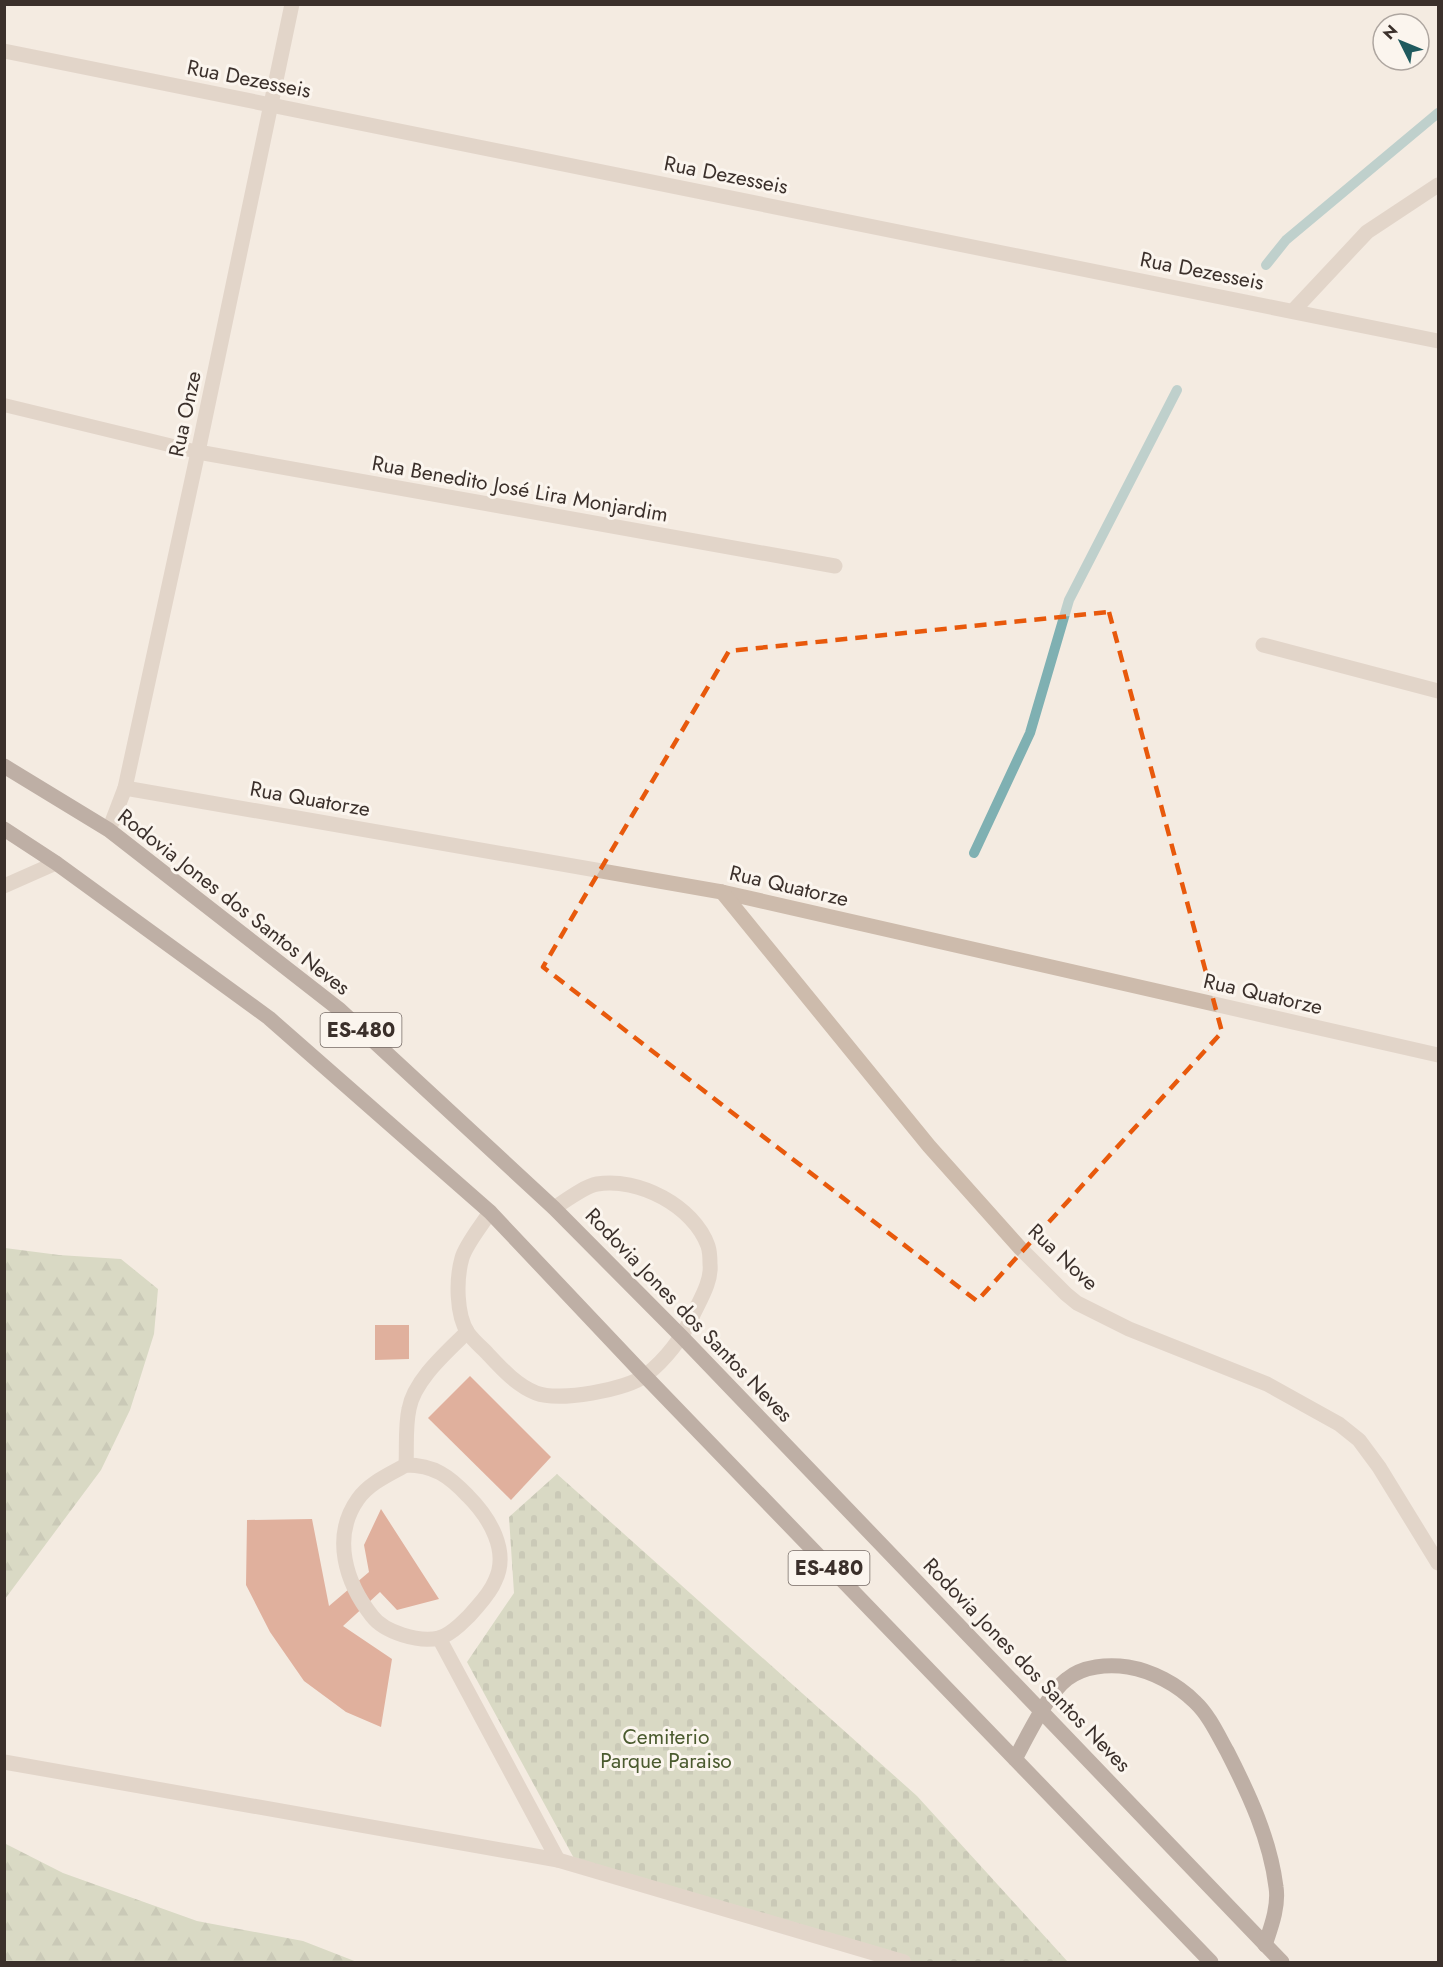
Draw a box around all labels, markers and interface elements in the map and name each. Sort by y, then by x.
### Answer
north arrow [1371,12,1431,72]
text: N [1378,20,1403,45]
street label: Rua Dezesseis [184,52,314,106]
street label: Rua Dezesseis [661,148,791,202]
street label: Rua Dezesseis [1137,244,1267,298]
street label: Rua Onze [161,368,209,460]
street label: Rua Benedito José Lira Monjardim [370,448,670,530]
street label: Rua Quatorze [248,774,373,824]
street label: Rodovia Jones dos Santos Neves [111,802,357,1002]
street label: Rua Quatorze [726,858,852,914]
street label: Rua Quatorze [1200,966,1326,1022]
road number: ES-480 [320,1013,401,1047]
street label: Rodovia Jones dos Santos Neves [578,1201,800,1429]
street label: Rua Nove [1021,1217,1105,1298]
road number: ES-480 [788,1551,870,1585]
street label: Rodovia Jones dos Santos Neves [916,1551,1138,1779]
park label: Cemiterio Parque Paraiso [600,1722,732,1776]

